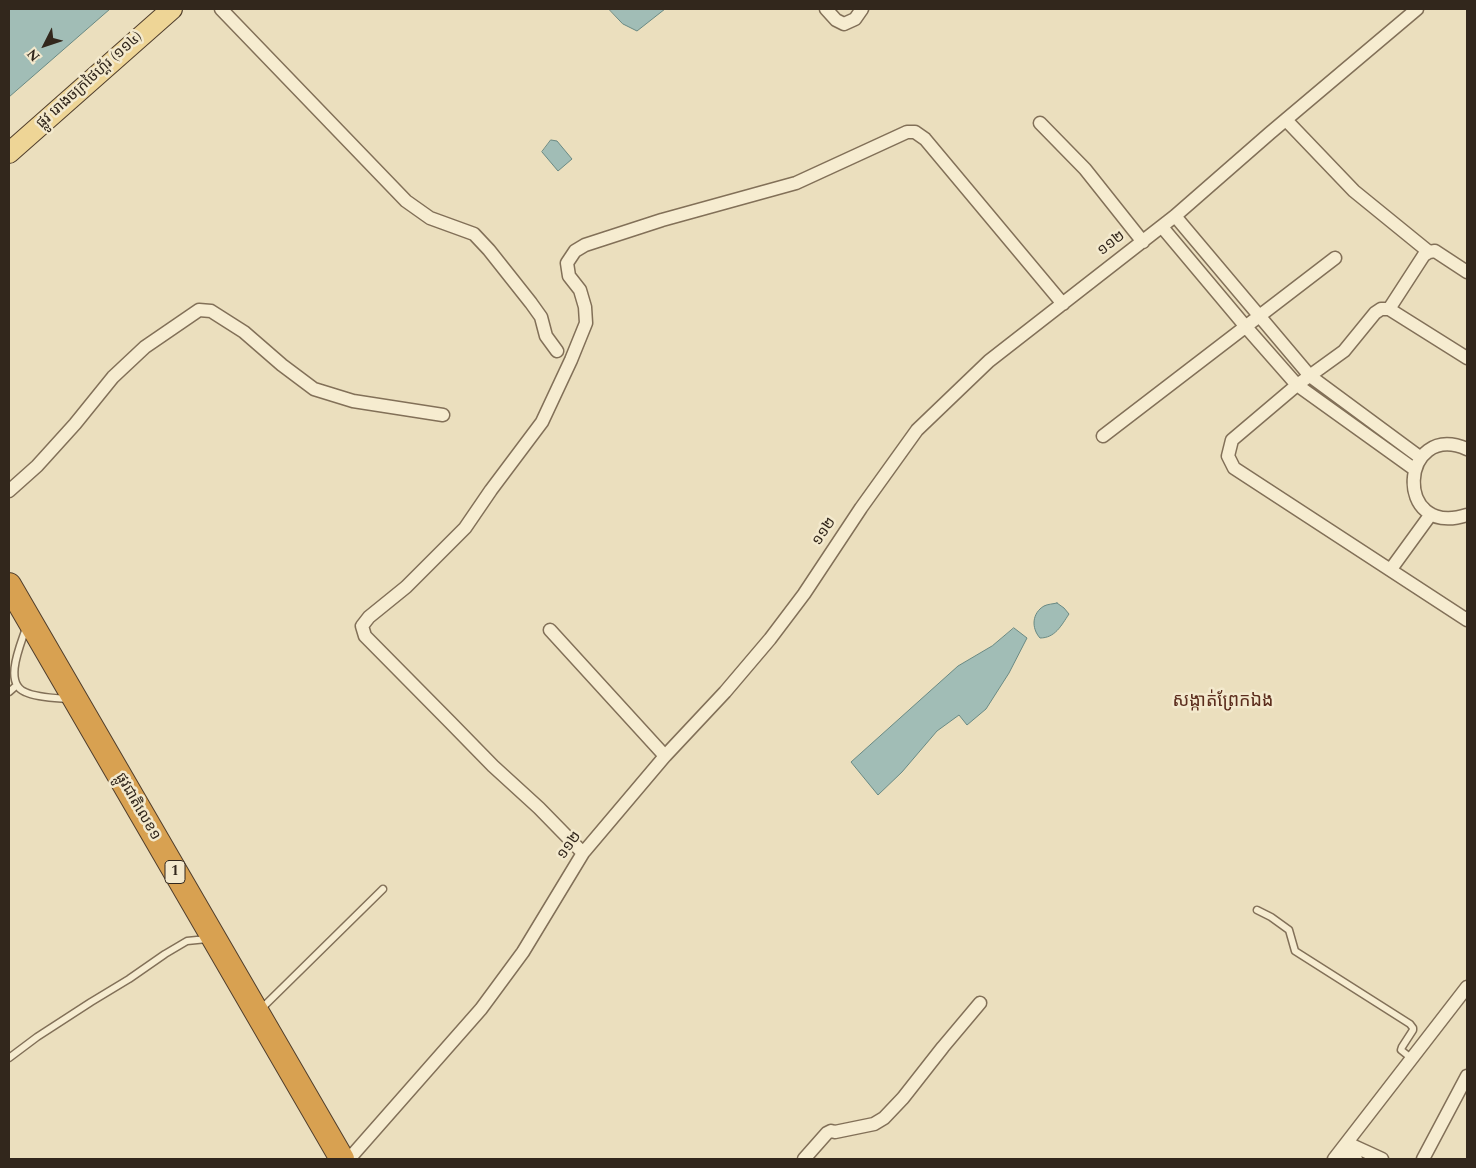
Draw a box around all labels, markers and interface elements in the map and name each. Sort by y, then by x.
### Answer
north arrow [20,20,70,70]
street label: ផ្លូវ រោងចក្រថៃហ្គ័រ (១១៤) [33,29,147,133]
text: N [22,44,45,66]
street label: ១១២ [1095,228,1129,260]
street label: ១១២ [809,514,841,550]
district label: សង្កាត់ព្រែកឯង [1173,691,1273,713]
street label: ផ្លូវជាតិលេខ១ [110,770,164,844]
street label: ១១២ [554,828,586,864]
road number: 1 [165,860,185,884]

